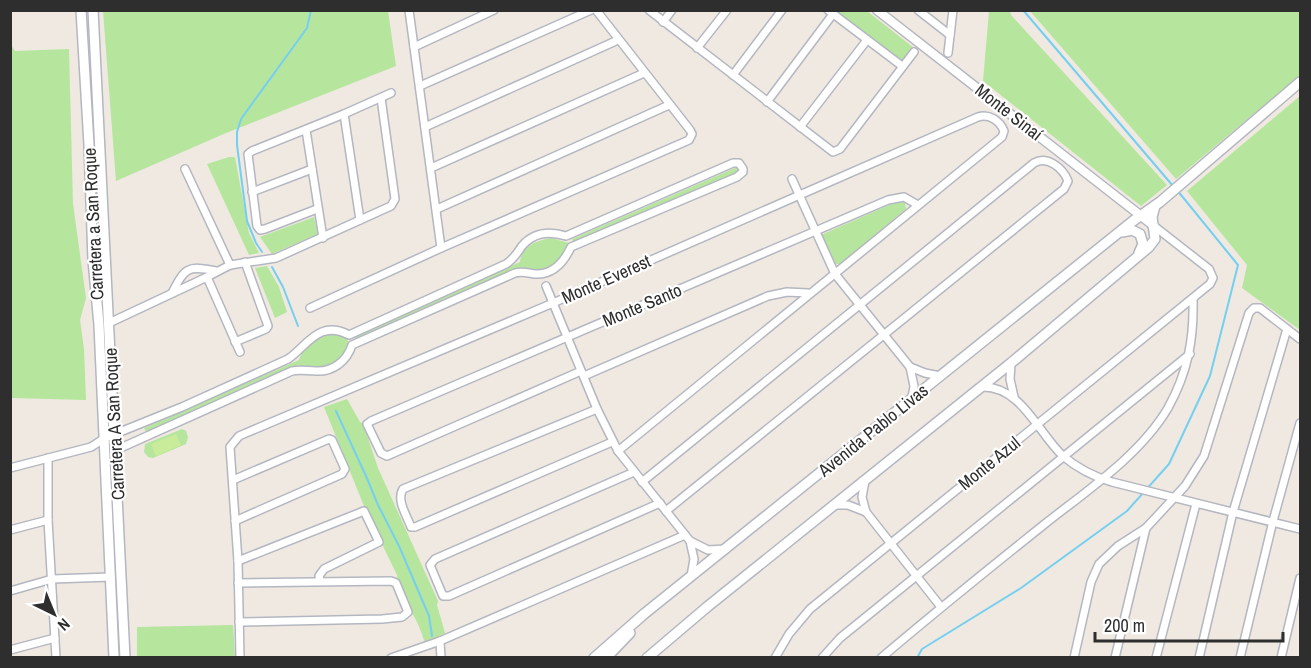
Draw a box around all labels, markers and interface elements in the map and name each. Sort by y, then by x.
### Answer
street label: Monte Sinaí [970,78,1049,147]
street label: Carretera a San Roque [77,147,109,301]
street label: Monte Everest [557,248,655,310]
street label: Monte Santo [599,277,685,333]
street label: Carretera A San Roque [98,347,130,501]
street label: Avenida Pablo Livas [812,378,933,483]
street label: Monte Azul [953,430,1025,496]
north arrow [24,584,84,644]
scale bar [1095,605,1282,643]
text: 200 m [1104,613,1145,638]
text: N [53,614,75,636]

